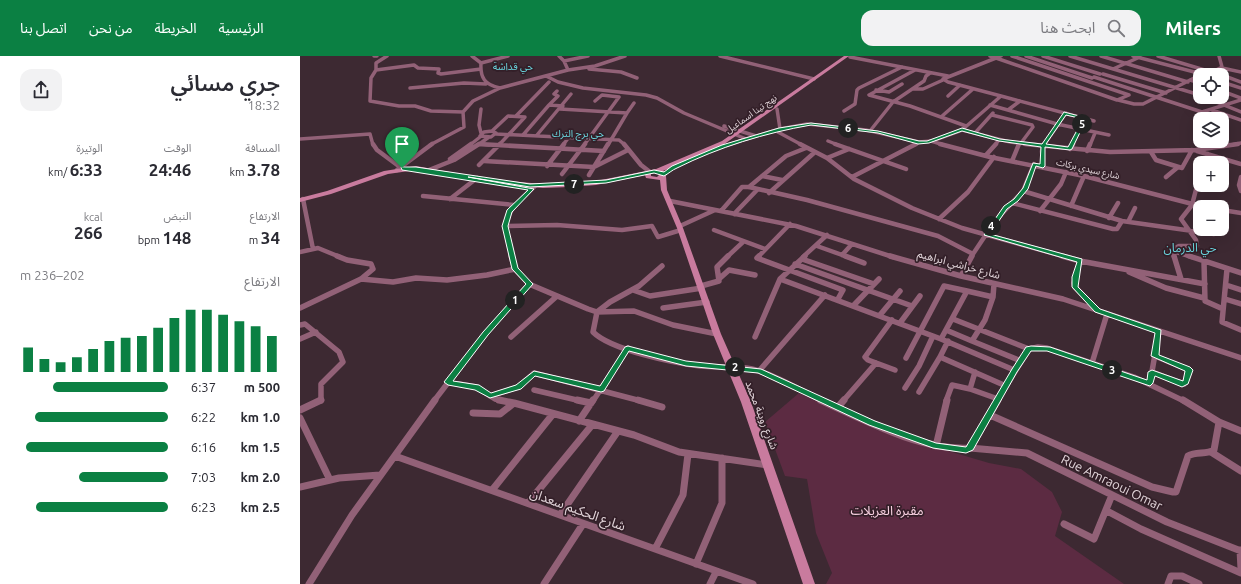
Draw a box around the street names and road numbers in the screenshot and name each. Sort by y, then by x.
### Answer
street label: نهج تينا اسماعيل [723,93,780,137]
street label: شارع سيدي بركات [1055,157,1121,183]
street label: شارع خراشي ابراهيم [915,247,1002,284]
street label: شارع روينة محمد [741,379,781,452]
street label: Rue Amraoui Omar [1059,451,1165,513]
street label: شارع الحكيم سعدان [527,485,628,537]

